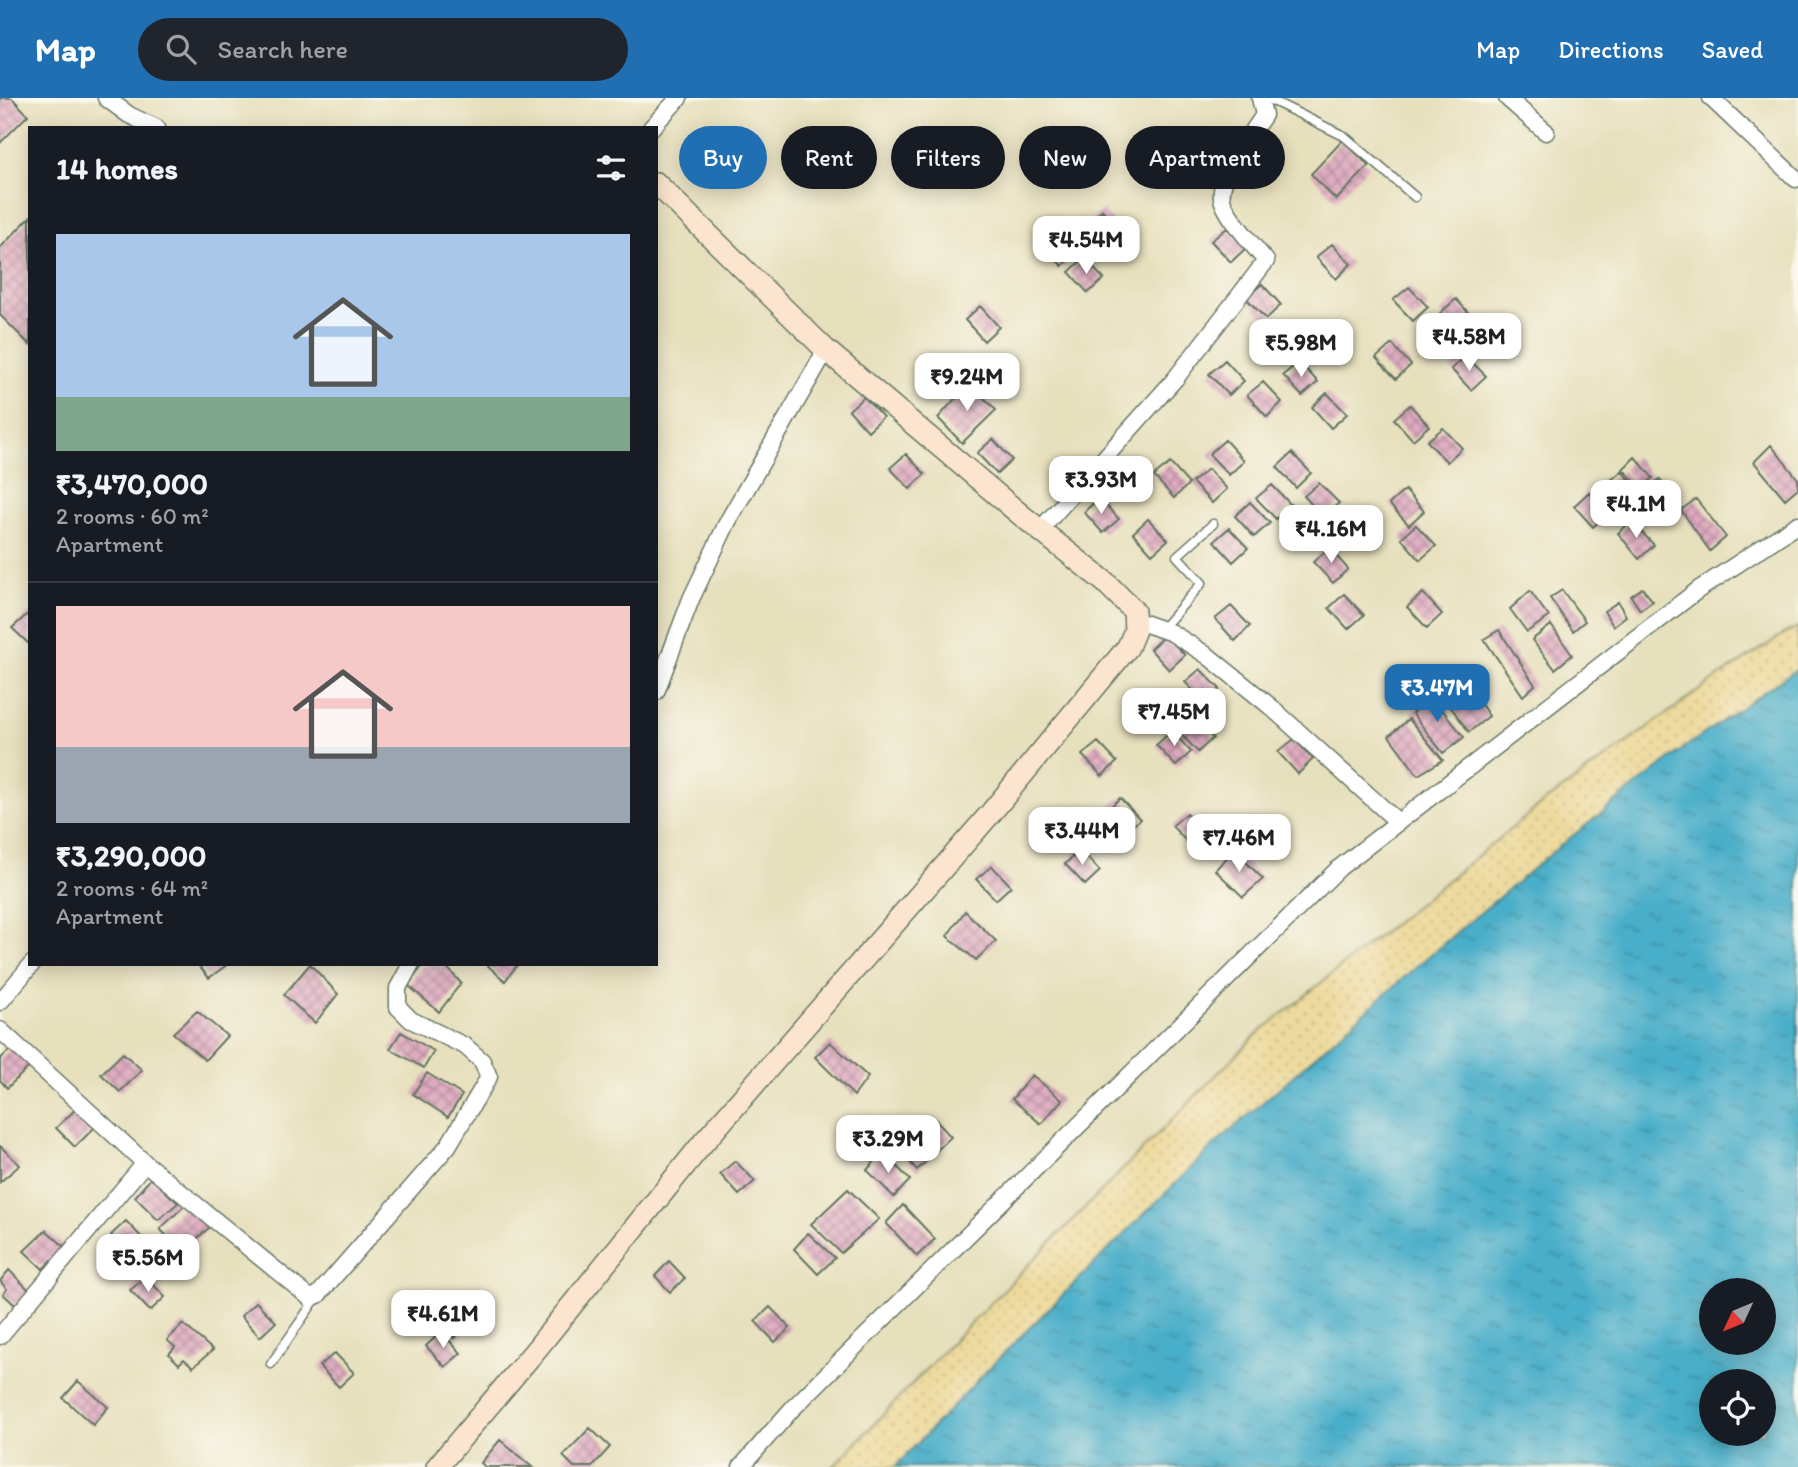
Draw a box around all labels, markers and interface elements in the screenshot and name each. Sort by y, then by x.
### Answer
search box [138,18,628,81]
text: Map [35,30,96,69]
icon: search [162,30,200,68]
text: Search here [218,33,348,65]
text: Map [1476,35,1520,64]
text: Directions [1558,35,1664,64]
text: Saved [1702,35,1763,64]
chip: Buy [679,126,767,189]
chip: Rent [781,126,877,189]
chip: Filters [891,126,1005,189]
chip: New [1019,126,1111,189]
chip: Apartment [1125,126,1285,189]
icon: filters [592,149,630,187]
text: 14 homes [56,150,178,187]
pin: ₹4.54M [1029,216,1143,276]
text: ₹4.54M [1049,225,1123,253]
icon: home [280,279,406,405]
pin: ₹4.58M [1412,314,1526,373]
pin: ₹5.98M [1244,320,1358,379]
text: ₹4.58M [1432,322,1506,350]
text: ₹5.98M [1265,328,1337,356]
pin: ₹9.24M [910,354,1024,413]
text: ₹9.24M [931,362,1003,390]
pin: ₹3.93M [1044,456,1158,516]
text: ₹3,470,000 [56,465,208,502]
text: ₹3.93M [1065,465,1137,493]
pin: ₹4.1M [1587,480,1685,540]
text: ₹4.1M [1606,489,1666,517]
text: 2 rooms · 60 m² [56,502,209,530]
pin: ₹4.16M [1274,505,1388,565]
text: ₹4.16M [1295,514,1367,542]
text: Apartment [56,530,163,558]
icon: home [280,651,406,777]
pin: ₹3.47M [1380,664,1494,724]
text: ₹3.47M [1401,673,1473,701]
pin: ₹7.45M [1117,688,1231,748]
text: ₹7.45M [1138,697,1210,725]
pin: ₹3.44M [1025,808,1139,867]
pin: ₹7.46M [1182,814,1296,874]
text: ₹3.44M [1044,816,1120,844]
text: ₹7.46M [1203,823,1275,851]
text: ₹3,290,000 [56,837,207,874]
text: 2 rooms · 64 m² [56,874,208,902]
text: Apartment [56,902,163,930]
pin: ₹3.29M [831,1116,945,1175]
text: ₹3.29M [852,1124,924,1152]
pin: ₹5.56M [91,1234,205,1294]
text: ₹5.56M [112,1243,184,1271]
north arrow [1699,1278,1776,1354]
map controls [1699,1278,1776,1446]
pin: ₹4.61M [386,1290,500,1350]
text: ₹4.61M [407,1299,479,1327]
button: locate [1699,1369,1776,1446]

